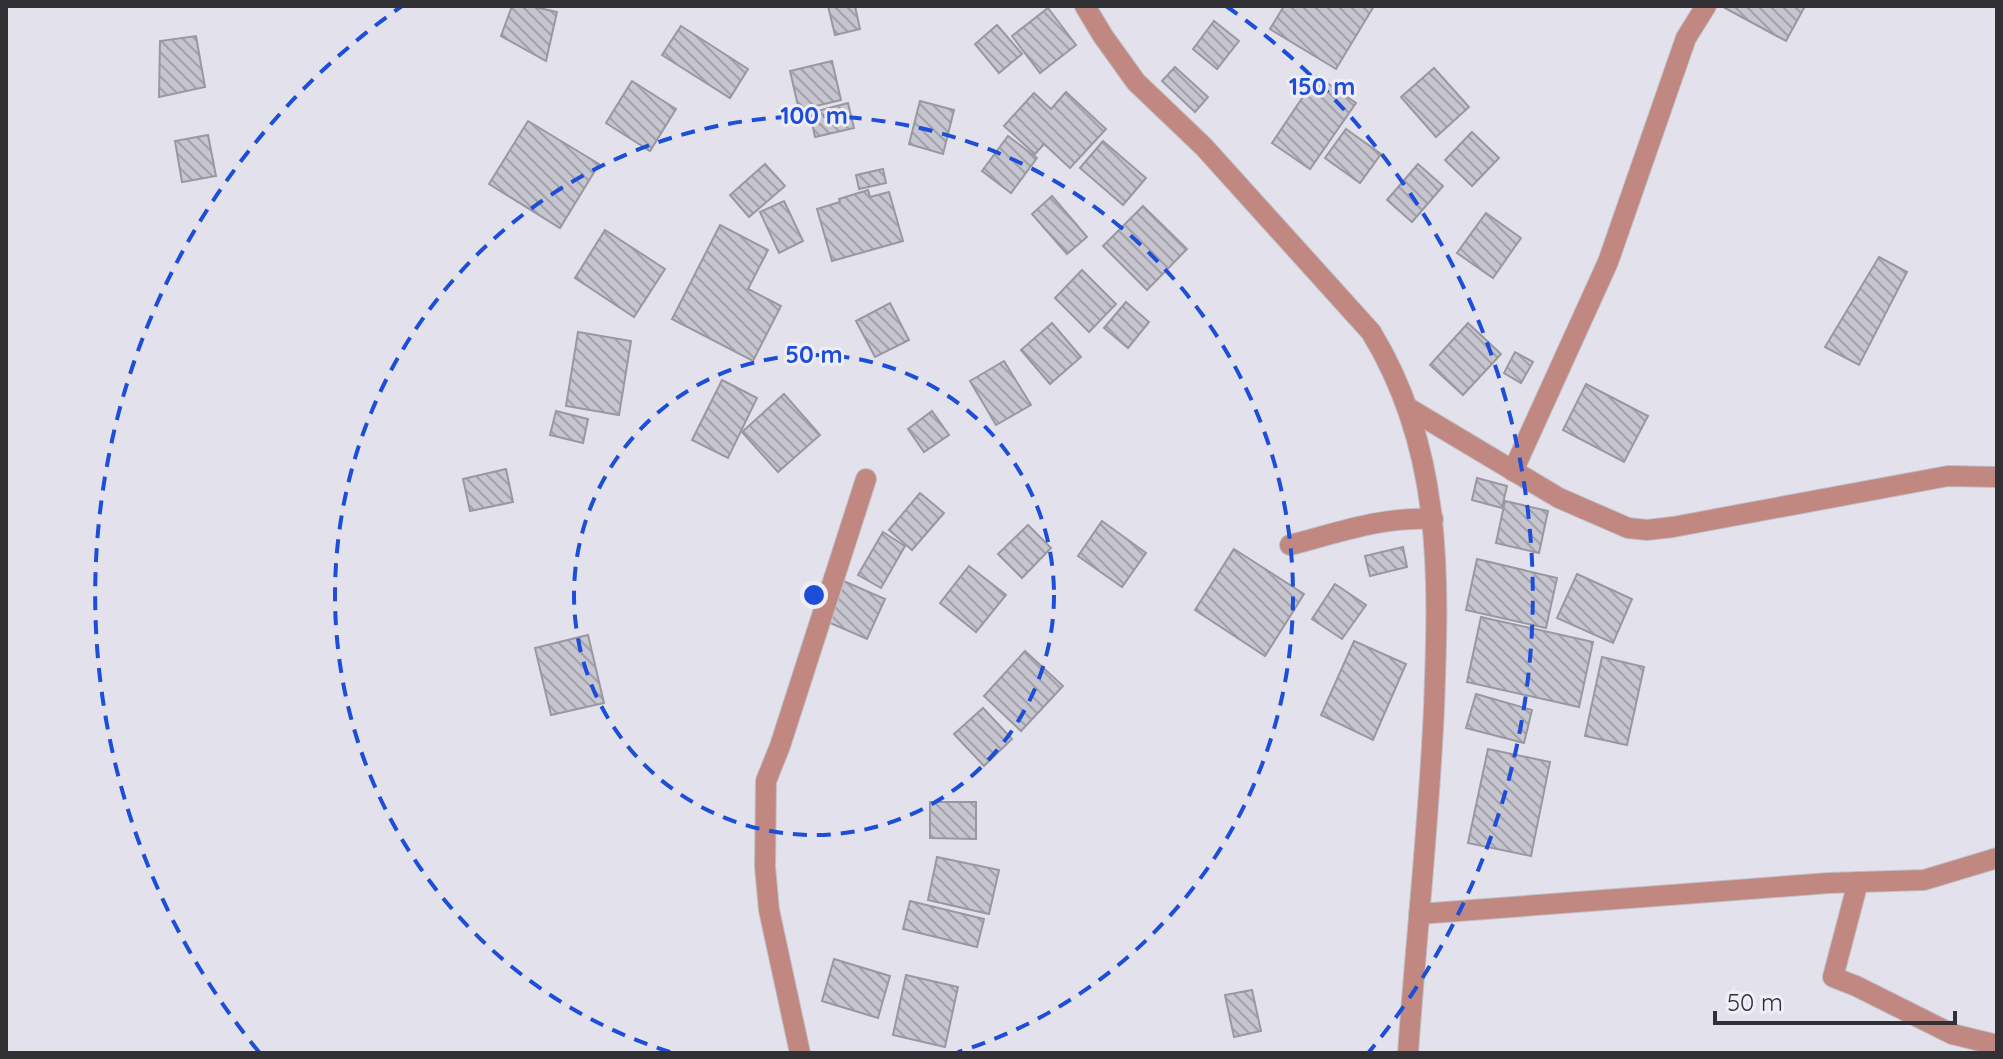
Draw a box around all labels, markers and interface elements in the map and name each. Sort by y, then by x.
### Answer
text: 150 m [1289,71,1355,101]
text: 100 m [780,100,848,130]
text: 50 m [785,339,843,369]
centre of rings [800,581,828,609]
scale bar [1715,975,1955,1025]
text: 50 m [1727,987,1783,1017]

